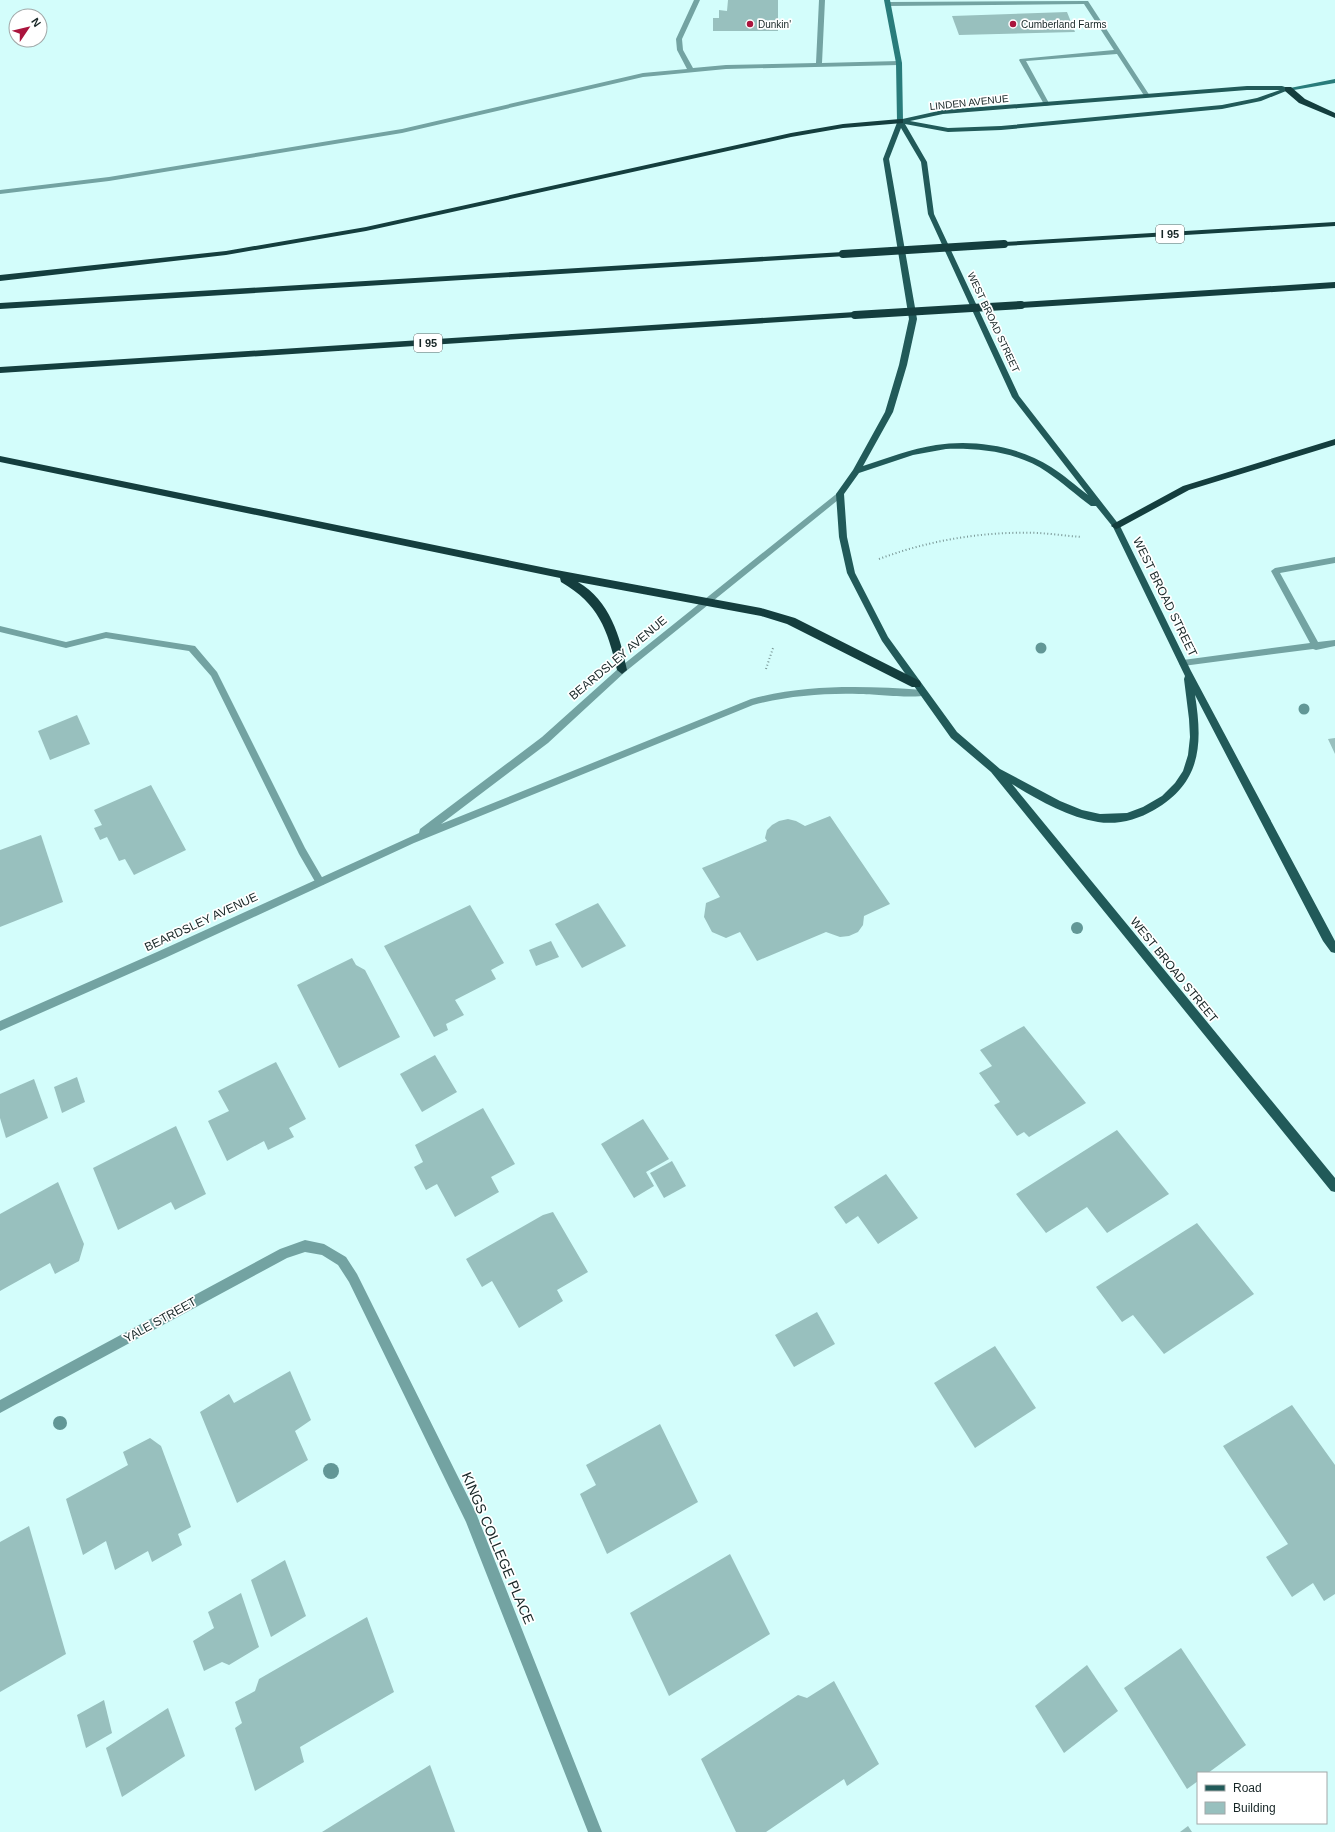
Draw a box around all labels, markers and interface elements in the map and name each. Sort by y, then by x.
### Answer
north arrow [8,8,48,48]
text: N [29,16,43,29]
marker: Dunkin' [745,19,755,29]
place label: Dunkin' [758,19,791,30]
marker: Cumberland Farms [1008,19,1018,29]
place label: Cumberland Farms [1021,19,1107,30]
street label: LINDEN AVENUE [929,93,1009,112]
road number: I 95 [1156,225,1184,243]
street label: WEST BROAD STREET [965,270,1022,374]
road number: I 95 [414,334,442,352]
street label: WEST BROAD STREET [1130,535,1200,660]
street label: BEARDSLEY AVENUE [566,613,670,703]
street label: BEARDSLEY AVENUE [142,890,260,954]
street label: WEST BROAD STREET [1127,915,1221,1026]
street label: YALE STREET [121,1294,199,1346]
street label: KINGS COLLEGE PLACE [459,1470,537,1626]
legend [1197,1772,1327,1824]
text: Road [1233,1781,1262,1795]
text: Building [1233,1801,1276,1815]

